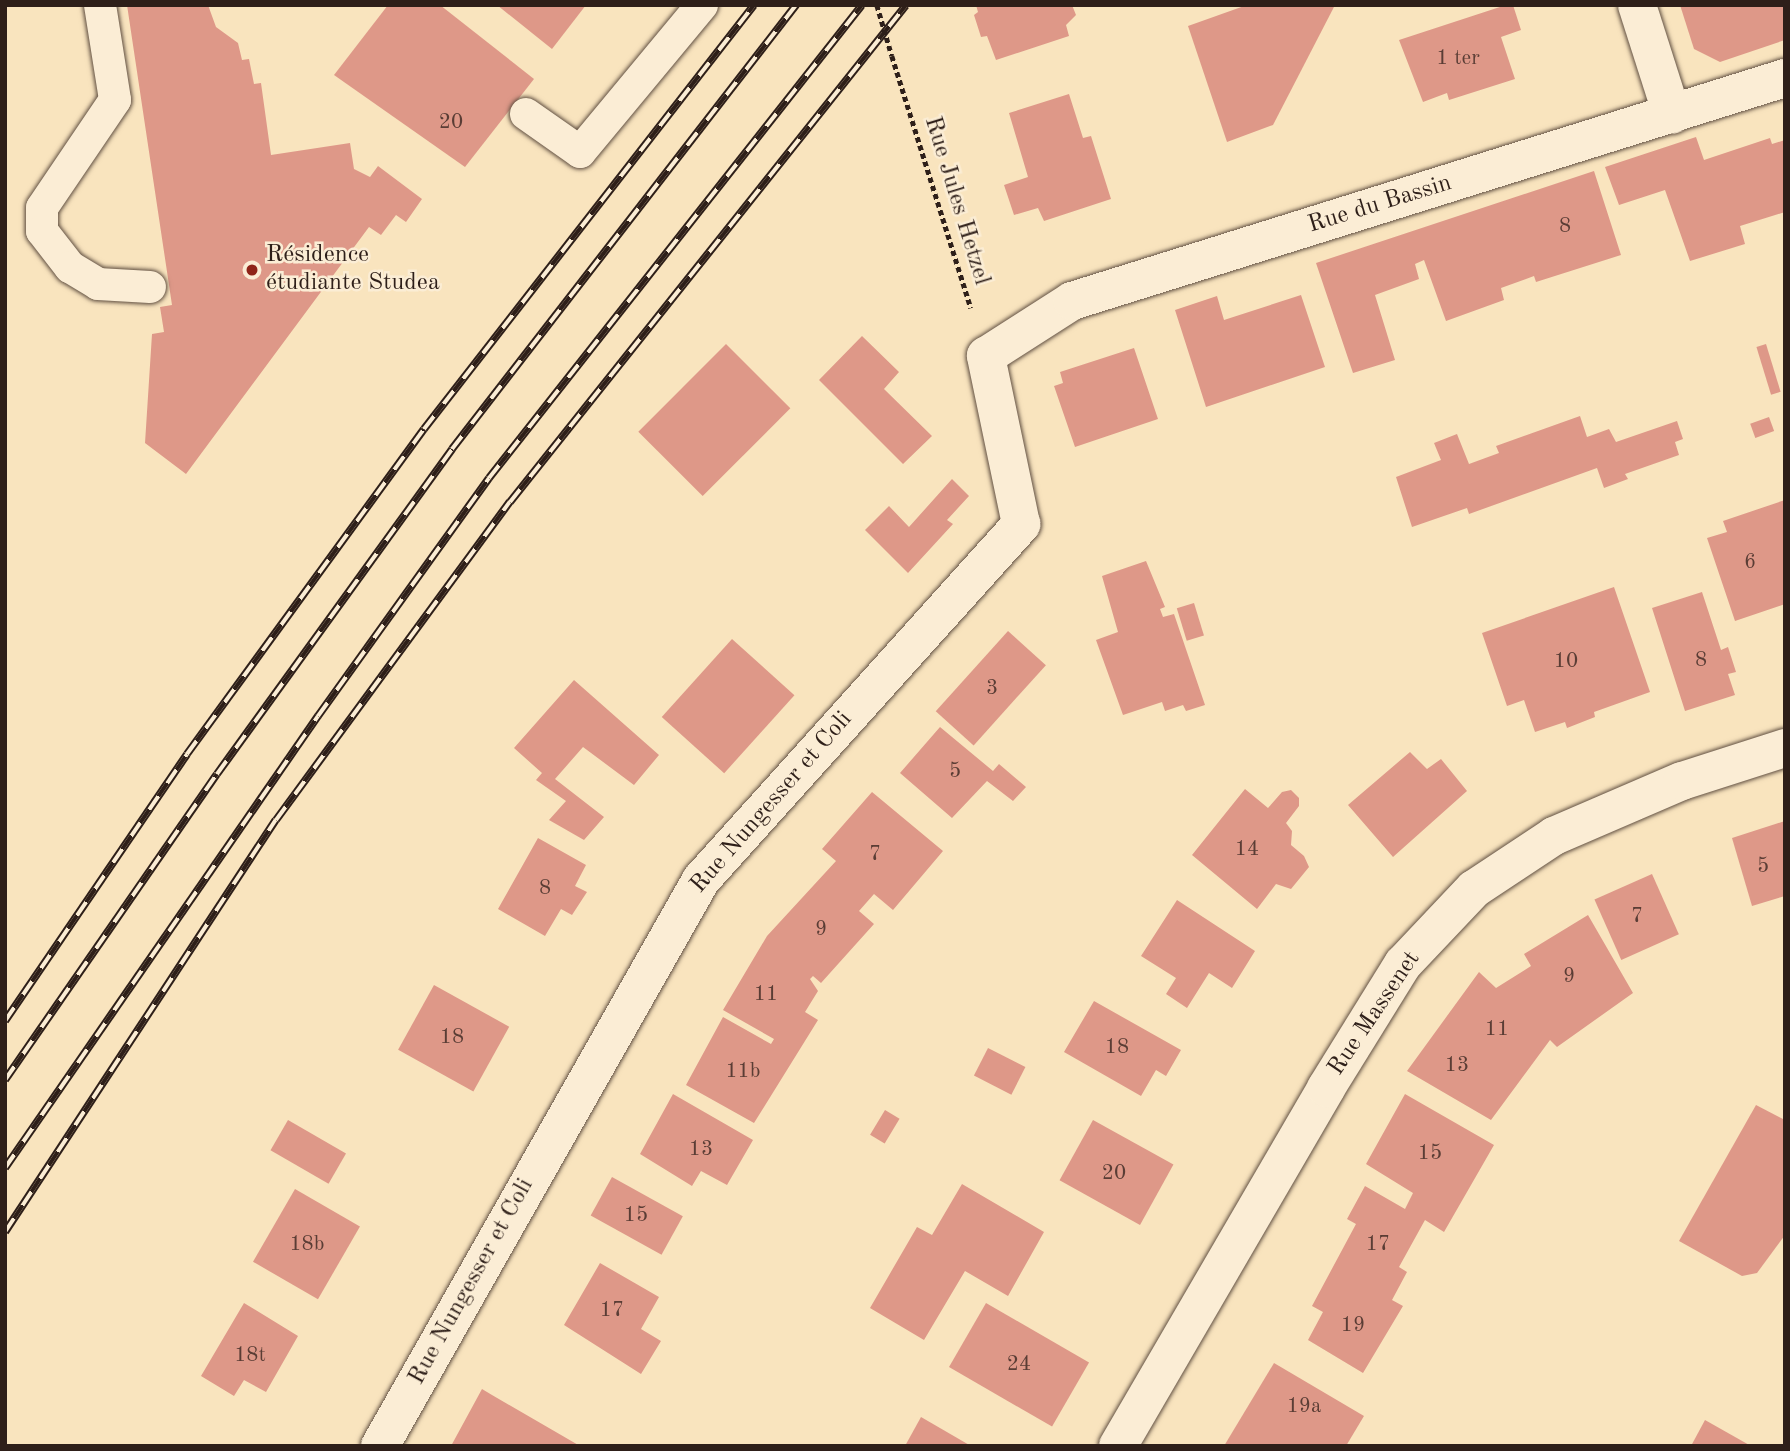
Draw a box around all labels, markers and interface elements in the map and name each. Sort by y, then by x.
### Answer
house number: 1 ter [1436,46,1480,72]
house number: 20 [439,110,463,136]
street label: Rue Jules Hetzel [917,113,995,289]
street label: Rue du Bassin [1305,170,1455,240]
house number: 8 [1559,214,1571,240]
place label: Résidence étudiante Studea [266,242,440,298]
marker: Résidence étudiante Studea [244,262,260,278]
house number: 6 [1744,550,1756,576]
house number: 8 [1695,648,1707,674]
house number: 10 [1554,649,1578,675]
house number: 3 [986,676,998,702]
street label: Rue Nungesser et Coli [685,706,859,900]
house number: 5 [949,759,961,785]
house number: 14 [1235,837,1259,863]
house number: 7 [869,842,881,868]
house number: 5 [1757,854,1769,880]
house number: 8 [539,876,551,902]
house number: 7 [1631,904,1643,930]
house number: 9 [815,917,827,943]
street label: Rue Massenet [1323,946,1427,1082]
house number: 9 [1563,964,1575,990]
house number: 11 [754,982,778,1008]
house number: 11 [1485,1017,1509,1043]
house number: 18 [440,1025,464,1051]
house number: 18 [1105,1035,1129,1061]
house number: 13 [1445,1053,1469,1079]
house number: 11b [725,1059,761,1085]
house number: 13 [689,1137,713,1163]
house number: 15 [1418,1141,1442,1167]
house number: 20 [1102,1161,1126,1187]
street label: Rue Nungesser et Coli [403,1174,541,1390]
house number: 15 [624,1203,648,1229]
house number: 18b [289,1232,325,1258]
house number: 17 [1366,1232,1390,1258]
house number: 17 [600,1298,624,1324]
house number: 19 [1341,1313,1365,1339]
house number: 18t [234,1343,266,1369]
house number: 24 [1007,1352,1031,1378]
house number: 19a [1287,1394,1321,1420]

